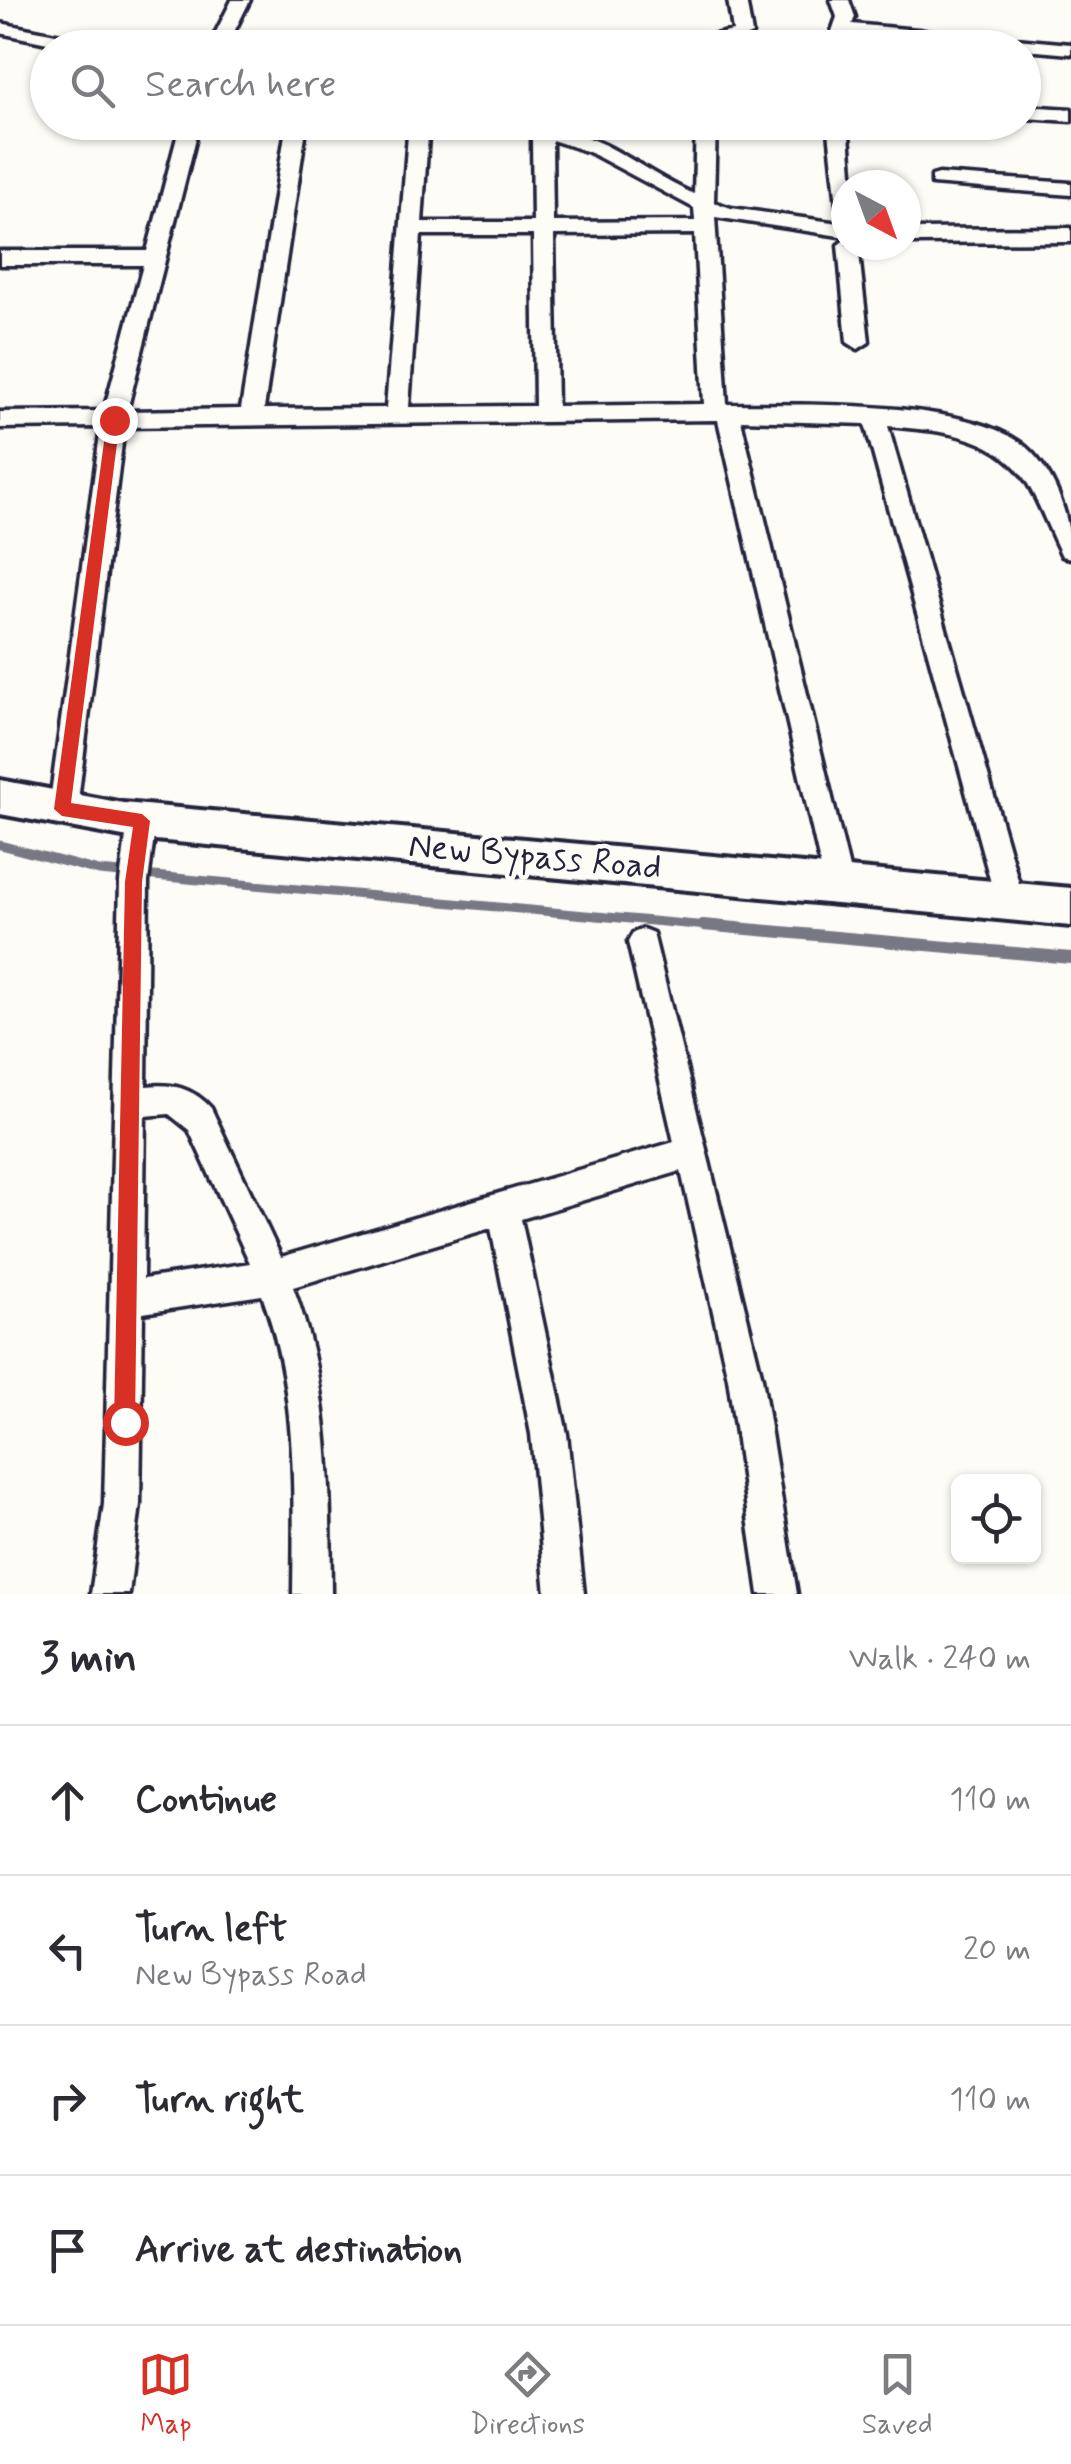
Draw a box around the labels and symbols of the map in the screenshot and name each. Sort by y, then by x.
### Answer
north arrow [831,170,921,260]
route end [92,398,138,444]
street label: New Bypass Road [407,823,663,891]
route start [103,1400,149,1446]

